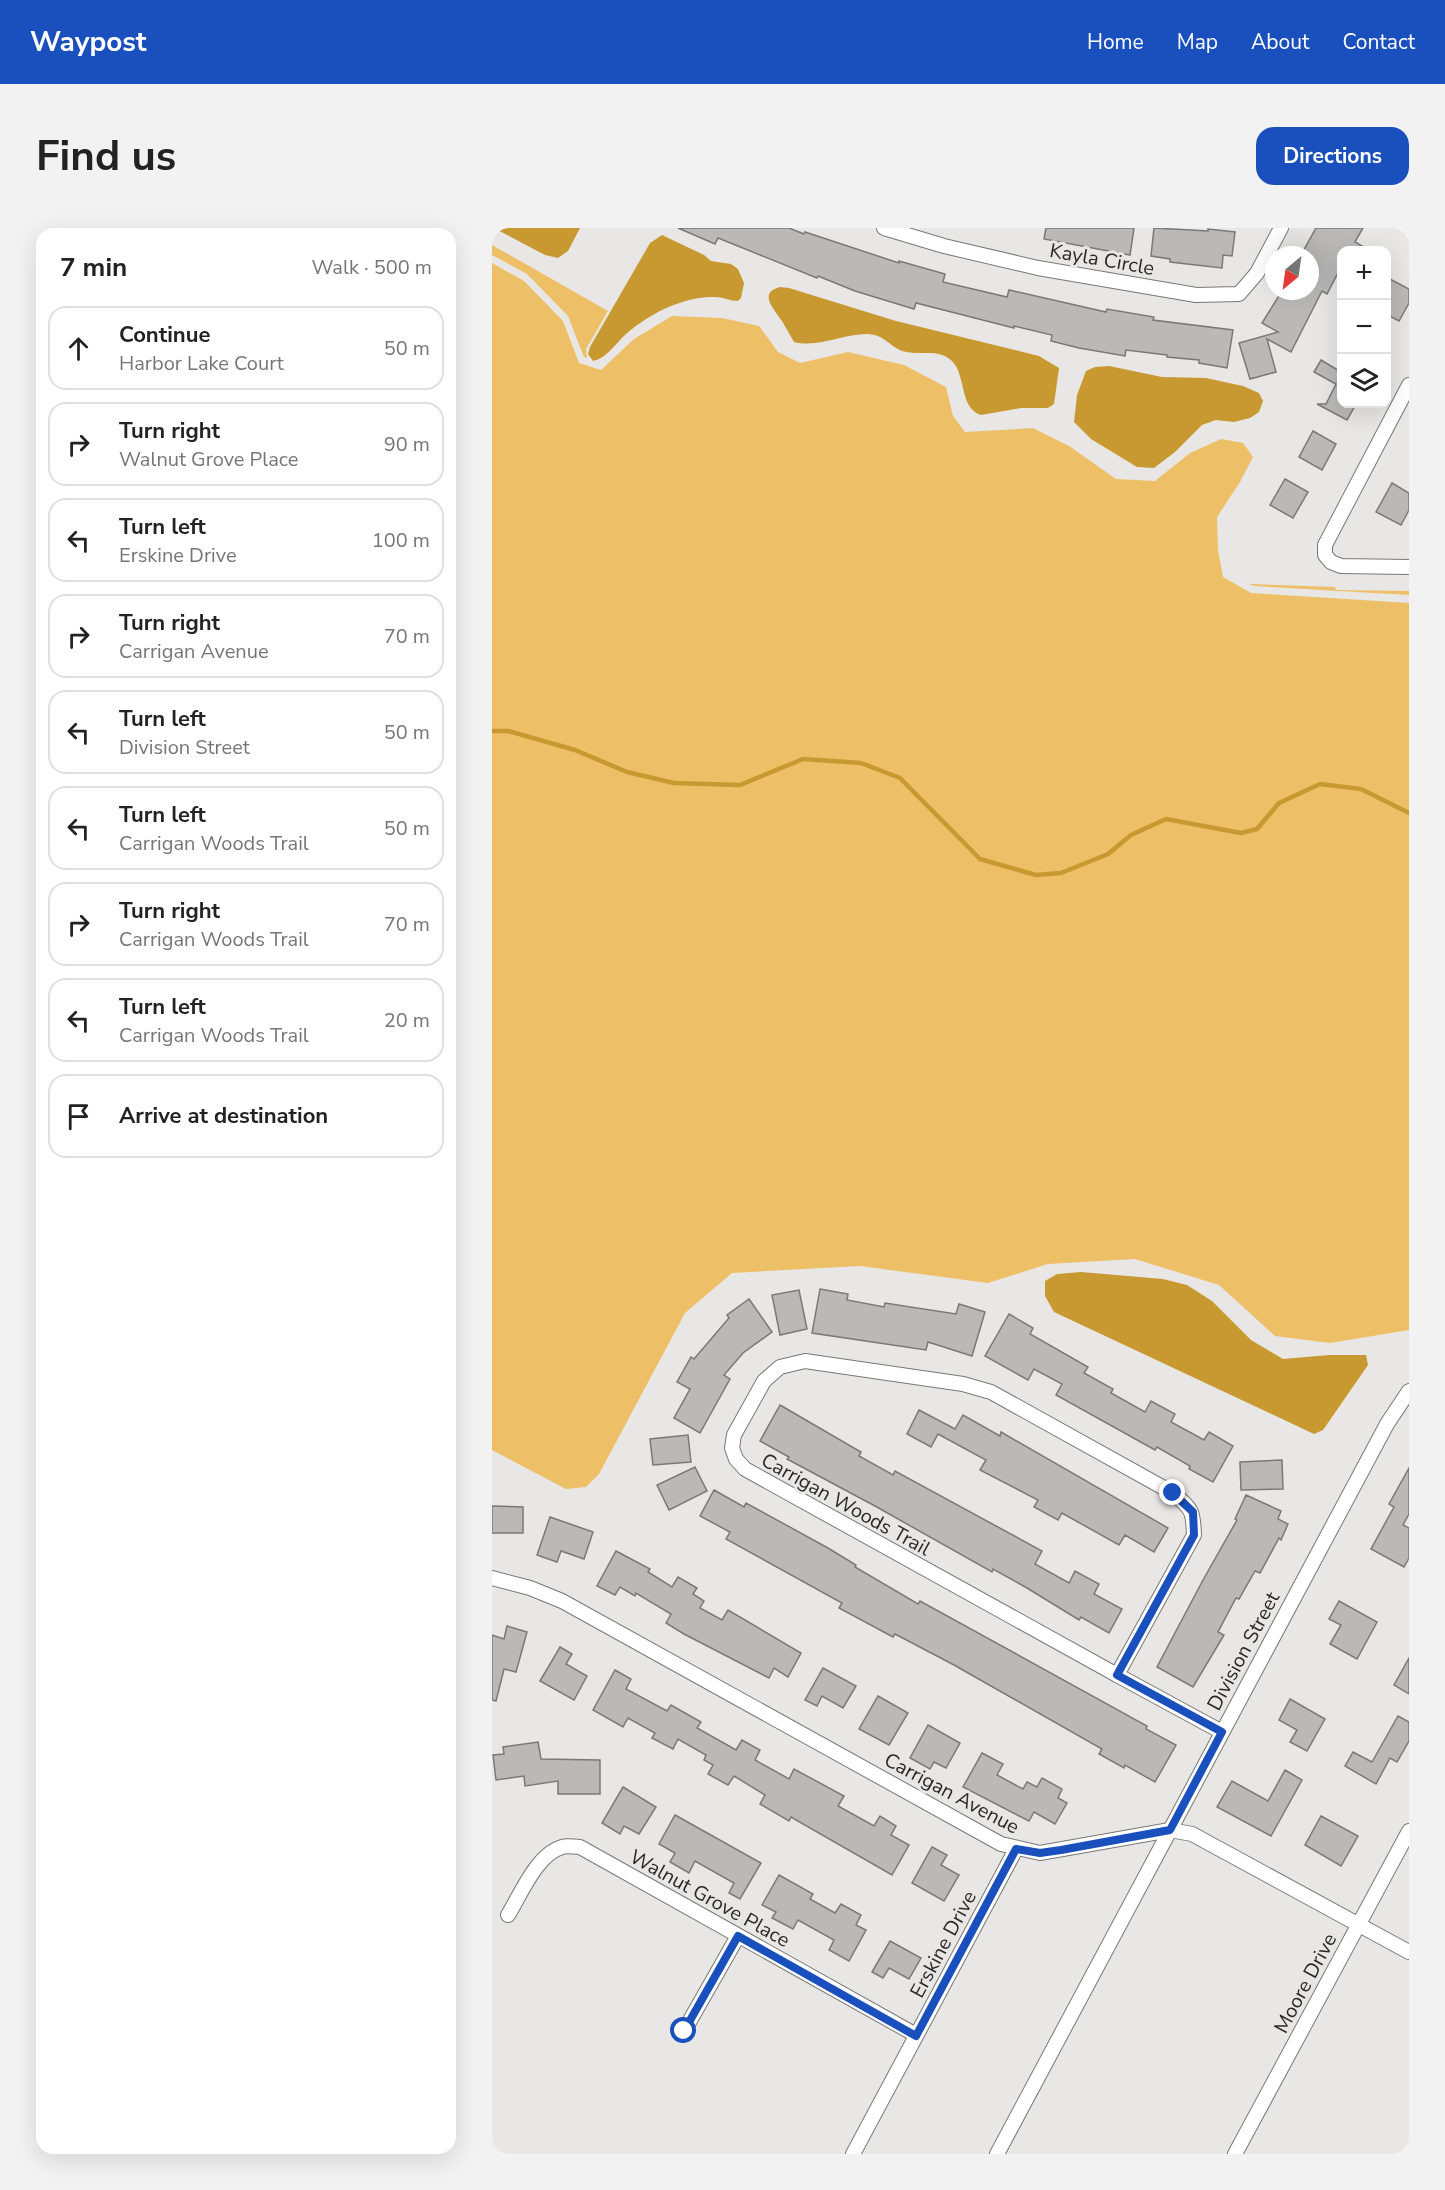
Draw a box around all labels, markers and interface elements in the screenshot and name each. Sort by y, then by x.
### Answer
text: Waypost [30,23,147,61]
text: Home [1087,28,1144,56]
text: Map [1177,28,1218,56]
text: About [1251,28,1309,56]
text: Contact [1342,28,1415,56]
button: Directions [1256,127,1409,185]
text: Find us [36,128,176,185]
street label: Kayla Circle [1047,237,1156,282]
north arrow [1265,246,1319,300]
map controls [1337,246,1391,408]
button: + [1337,246,1391,300]
text: 7 min [60,250,127,285]
text: Walk · 500 m [312,254,432,281]
button: − [1337,300,1391,354]
text: Continue [119,320,210,350]
icon: ahead [62,332,95,365]
text: 50 m [384,335,430,362]
text: Harbor Lake Court [119,350,284,377]
button: layers [1337,354,1391,408]
text: Turn right [119,416,220,446]
icon: right [62,428,95,461]
text: 90 m [384,431,430,458]
text: Walnut Grove Place [119,446,298,473]
text: Turn left [119,512,206,542]
icon: left [62,524,95,557]
text: 100 m [372,527,430,554]
text: Erskine Drive [119,542,237,569]
text: Turn right [119,608,220,638]
icon: right [62,620,95,653]
text: 70 m [384,623,430,650]
text: Carrigan Avenue [119,638,269,665]
text: Turn left [119,704,206,734]
icon: left [62,716,95,749]
text: 50 m [384,719,430,746]
text: Division Street [119,734,250,761]
text: Turn left [119,800,206,830]
icon: left [62,812,95,845]
text: 50 m [384,815,430,842]
text: Carrigan Woods Trail [119,830,309,857]
text: Turn right [119,896,220,926]
icon: right [62,908,95,941]
text: 70 m [384,911,430,938]
text: Carrigan Woods Trail [119,926,309,953]
text: Turn left [119,992,206,1022]
icon: left [62,1004,95,1037]
text: 20 m [384,1007,430,1034]
text: Carrigan Woods Trail [119,1022,309,1049]
icon: arrive [62,1100,95,1133]
text: Arrive at destination [119,1101,328,1131]
street label: Carrigan Woods Trail [756,1447,935,1562]
route end [1159,1479,1185,1505]
street label: Division Street [1201,1586,1287,1715]
street label: Carrigan Avenue [879,1746,1024,1840]
street label: Walnut Grove Place [625,1843,795,1954]
street label: Erskine Drive [904,1886,983,2002]
street label: Moore Drive [1268,1929,1343,2038]
route start [670,2017,696,2043]

